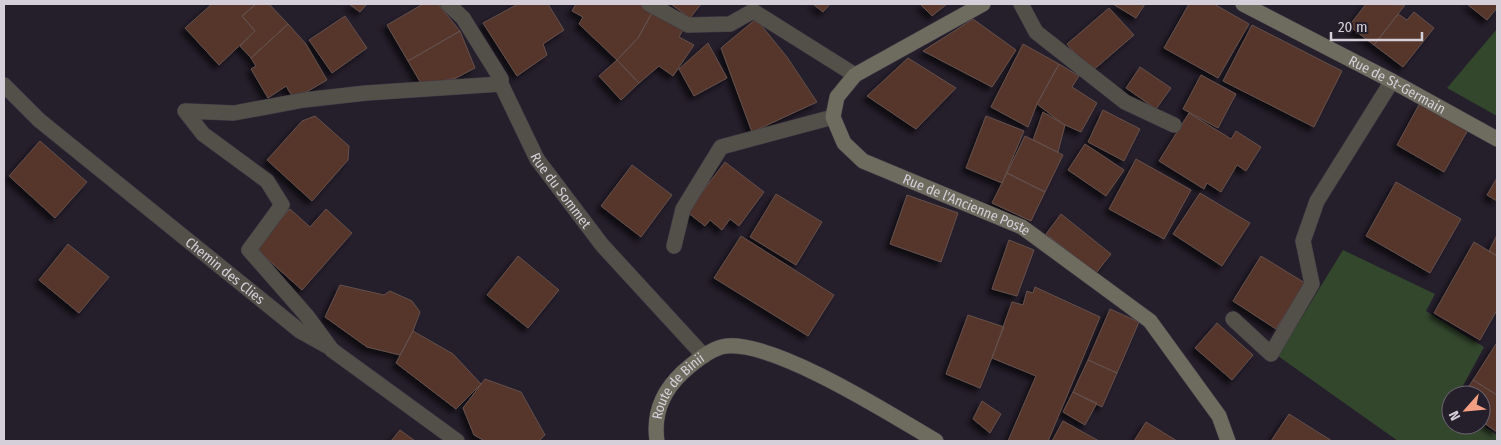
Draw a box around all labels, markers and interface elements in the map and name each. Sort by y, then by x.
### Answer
scale bar [1331,10,1422,42]
text: 20 m [1338,18,1368,36]
street label: Rue de St-Germain [1346,52,1448,118]
street label: Rue du Sommet [526,150,595,232]
street label: Rue de l'Ancienne Poste [900,171,1034,239]
street label: Chemin des Clies [182,234,268,308]
street label: Route de Binii [649,350,708,421]
north arrow [1441,385,1491,435]
text: N [1445,408,1464,423]

